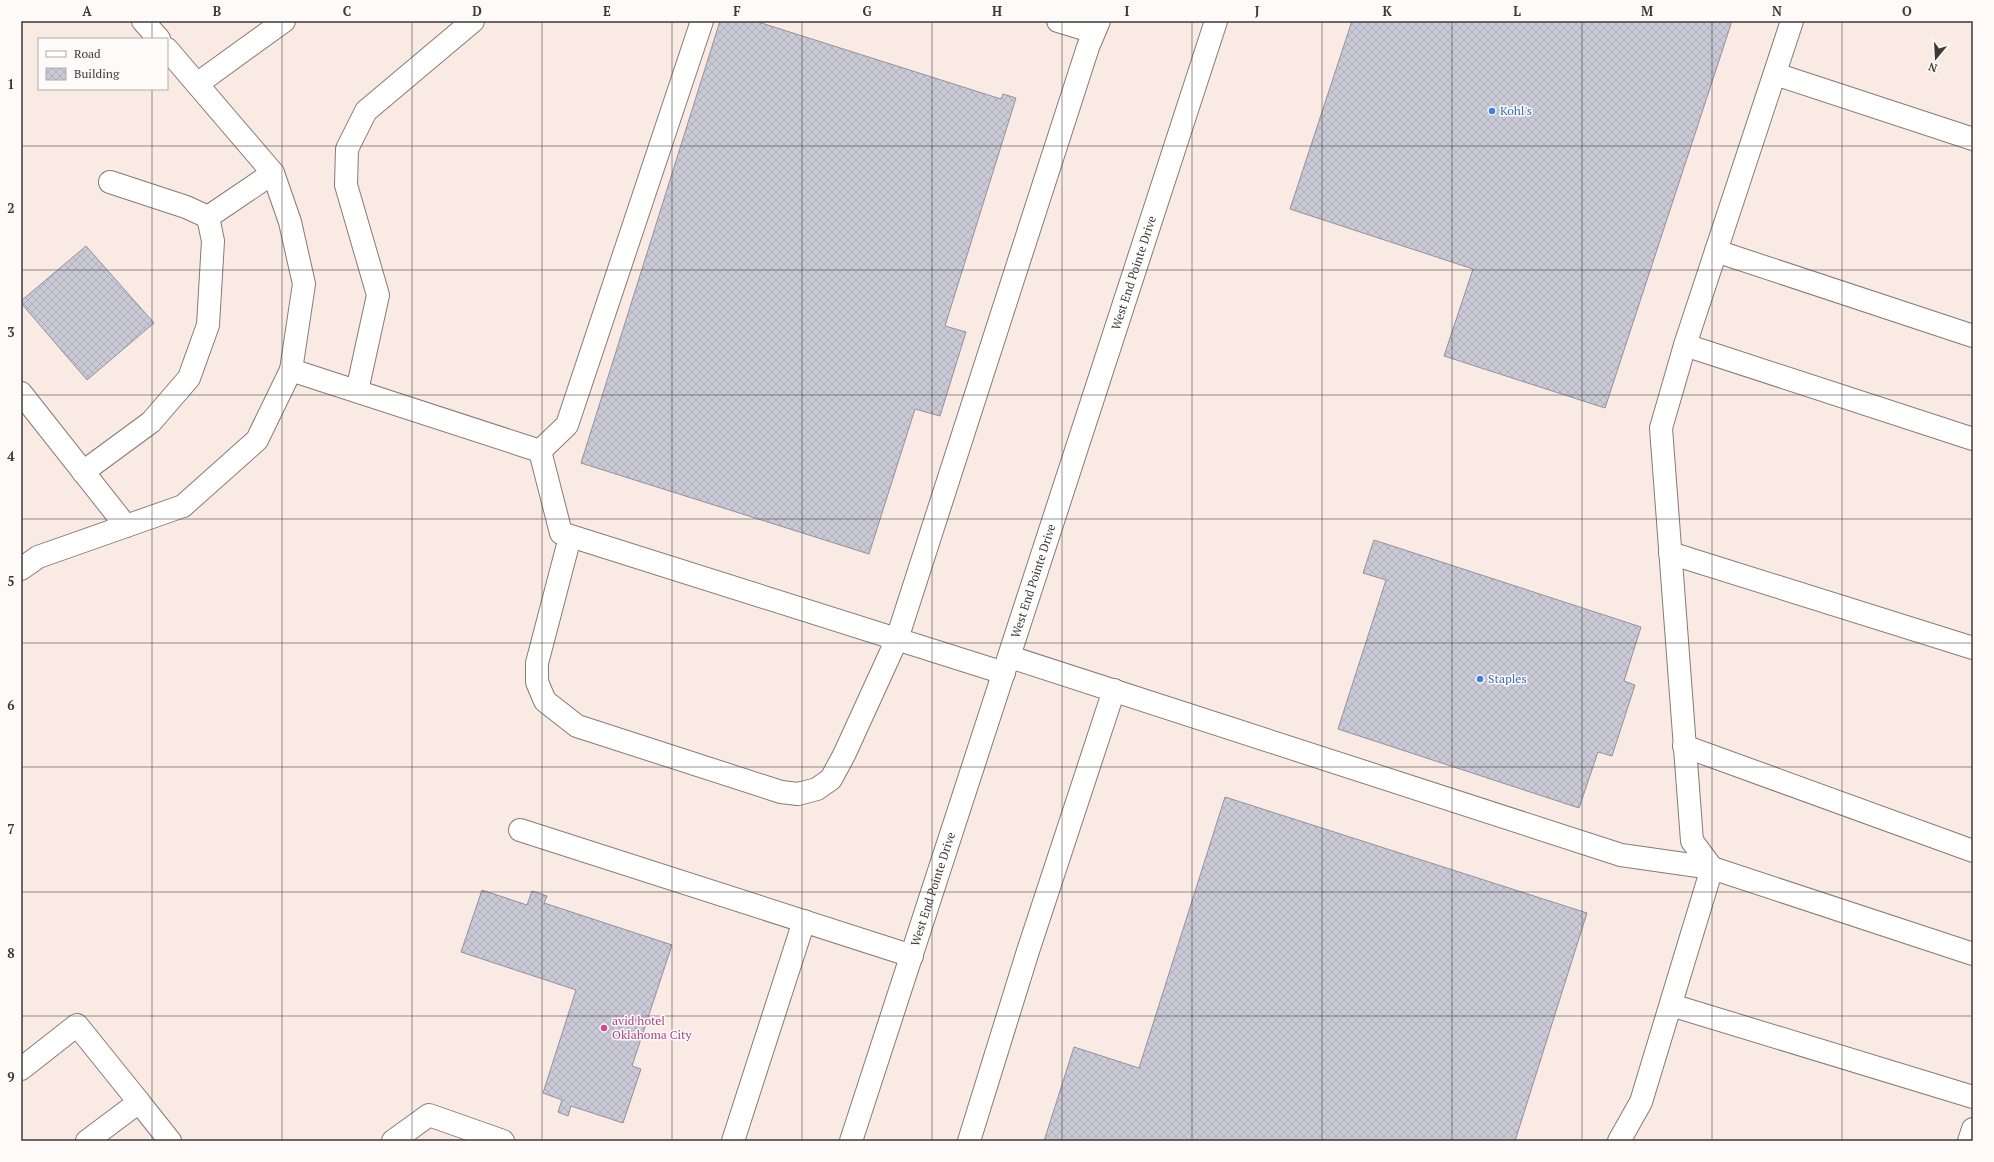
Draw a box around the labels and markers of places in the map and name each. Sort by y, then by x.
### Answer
place label: Kohl's [1500,103,1532,118]
marker: Kohl's [1487,106,1497,116]
place label: Staples [1488,671,1527,686]
marker: Staples [1475,674,1485,684]
place label: avid hotel Oklahoma City [612,1013,693,1042]
marker: avid hotel Oklahoma City [599,1023,609,1033]

